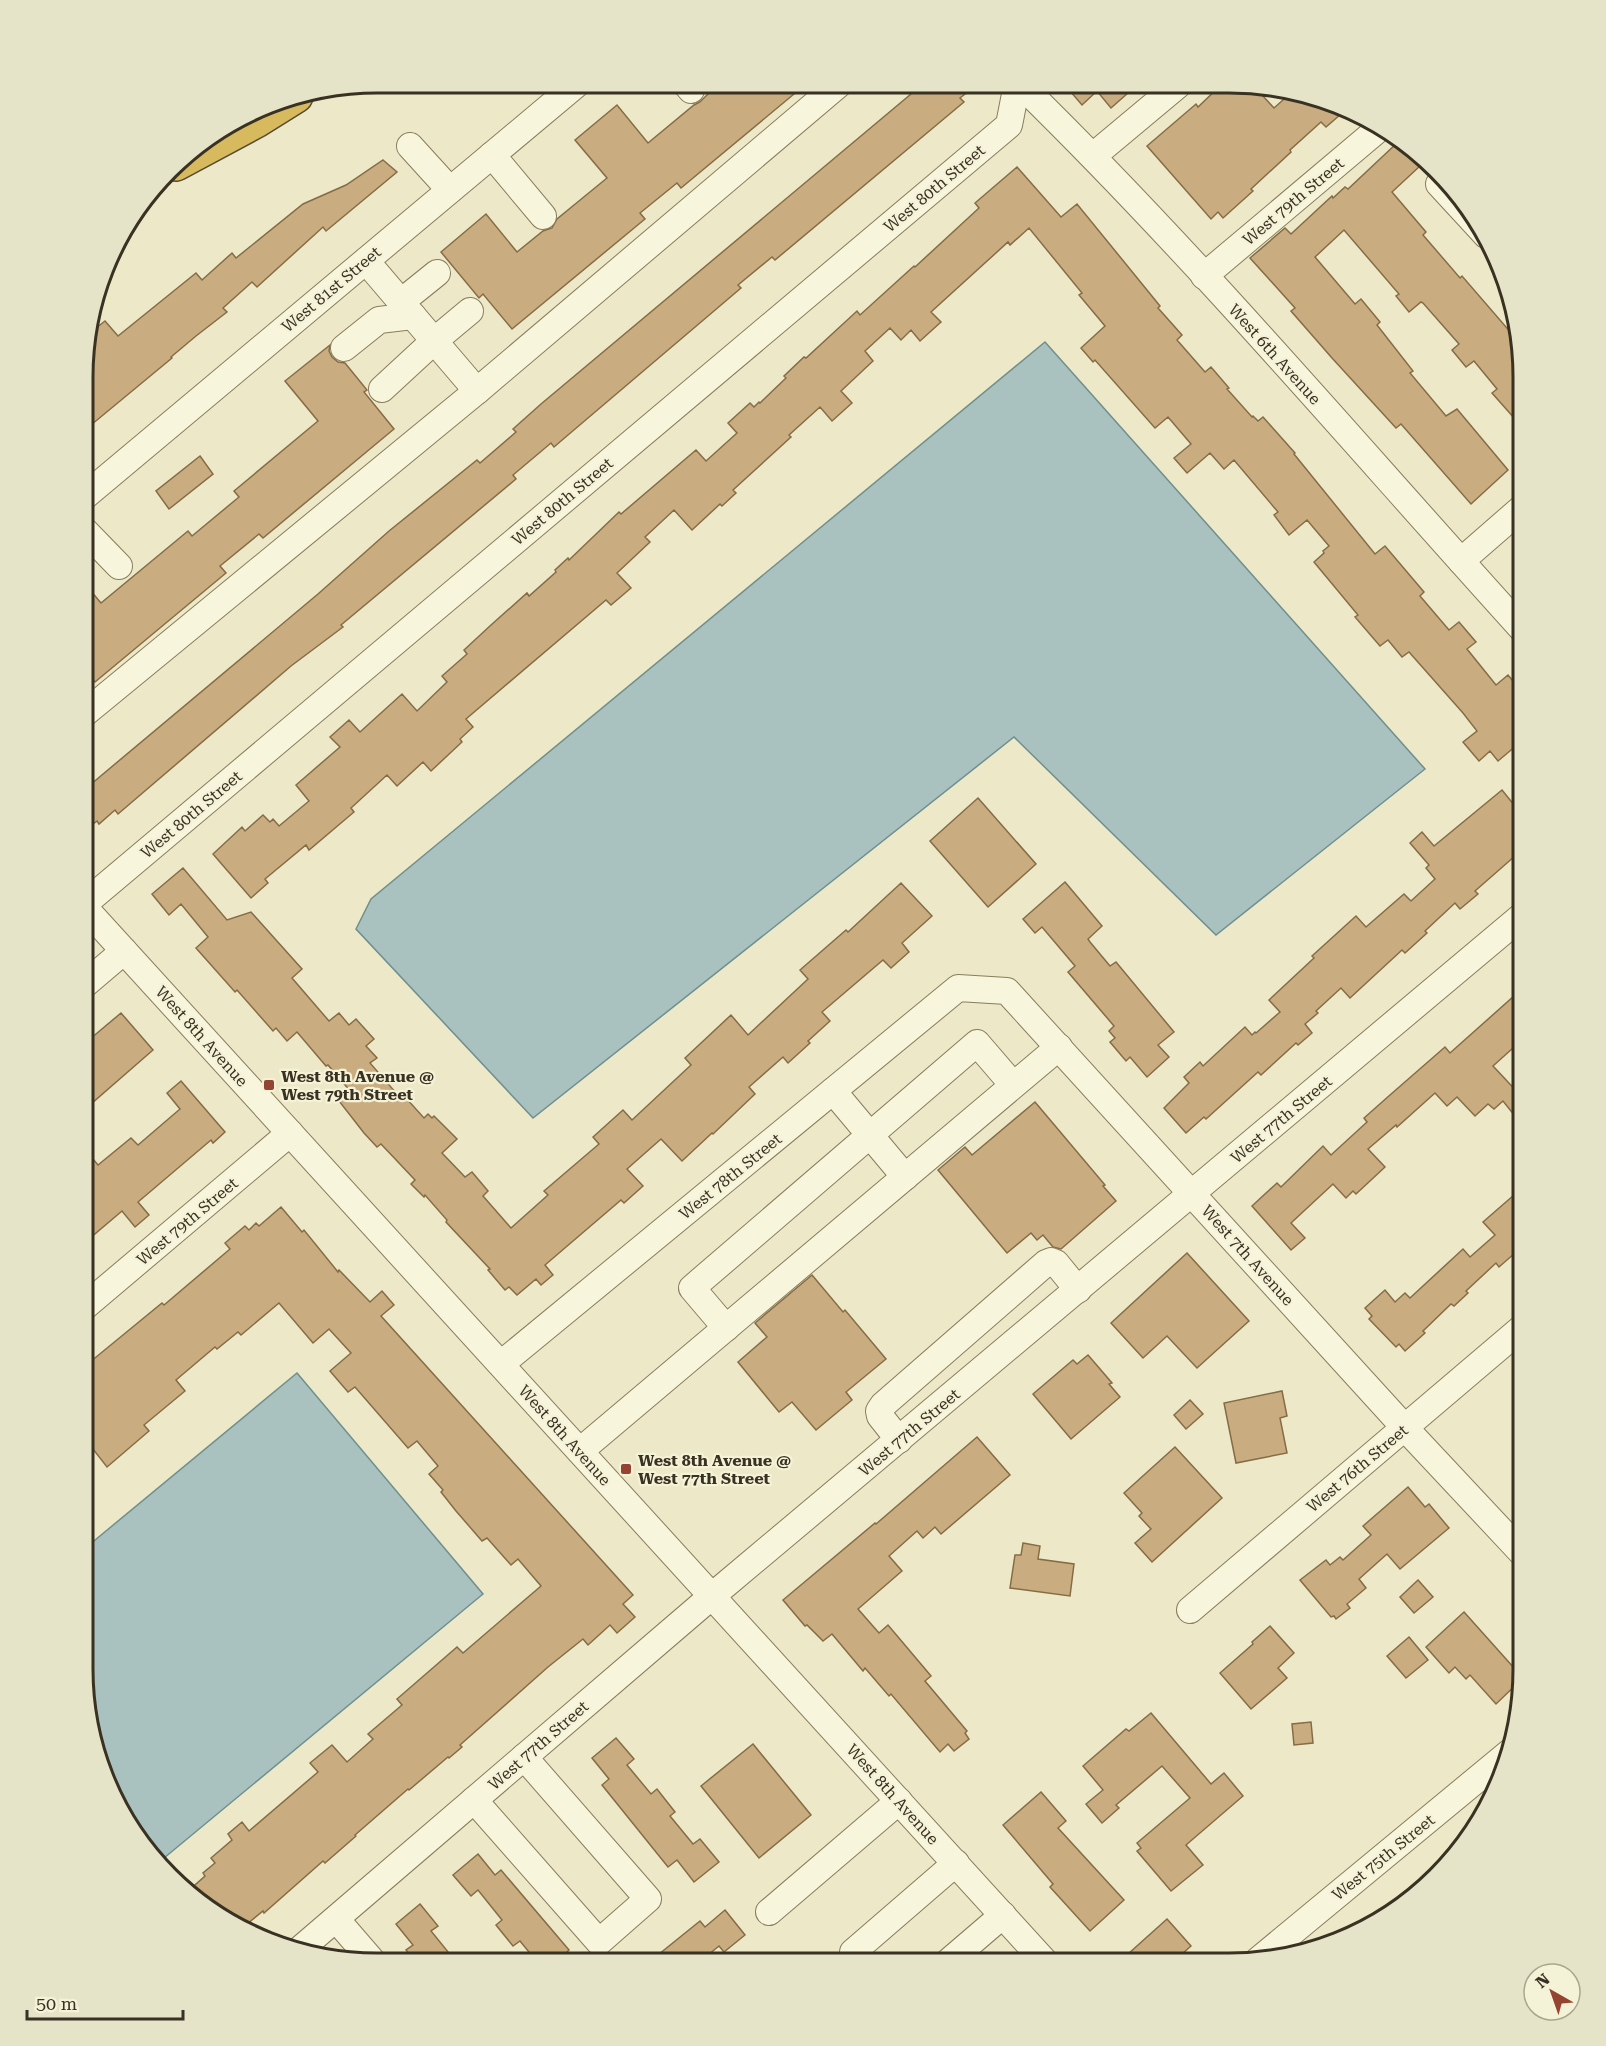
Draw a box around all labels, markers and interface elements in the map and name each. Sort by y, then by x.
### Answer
street label: West 80th Street [880,141,989,236]
street label: West 79th Street [1239,154,1348,249]
street label: West 81st Street [278,242,385,336]
street label: West 6th Avenue [1225,300,1325,409]
street label: West 80th Street [508,454,617,549]
street label: West 80th Street [137,767,246,862]
street label: West 8th Avenue [152,982,252,1091]
place label: West 8th Avenue @ West 79th Street [281,1067,434,1104]
street label: West 77th Street [1227,1072,1336,1167]
marker: West 8th Avenue @ West 79th Street [262,1078,276,1092]
street label: West 78th Street [675,1129,785,1223]
street label: West 79th Street [133,1174,242,1269]
street label: West 7th Avenue [1198,1201,1298,1310]
street label: West 8th Avenue [515,1381,615,1490]
street label: West 77th Street [855,1385,964,1480]
street label: West 76th Street [1303,1421,1412,1516]
place label: West 8th Avenue @ West 77th Street [638,1451,791,1488]
marker: West 8th Avenue @ West 77th Street [619,1462,633,1476]
street label: West 77th Street [484,1697,592,1794]
street label: West 8th Avenue [843,1740,943,1849]
street label: West 75th Street [1328,1810,1438,1904]
north arrow [1522,1962,1582,2022]
text: N [1532,1970,1554,1992]
scale bar [27,1983,183,2021]
text: 50 m [36,1993,77,2014]

